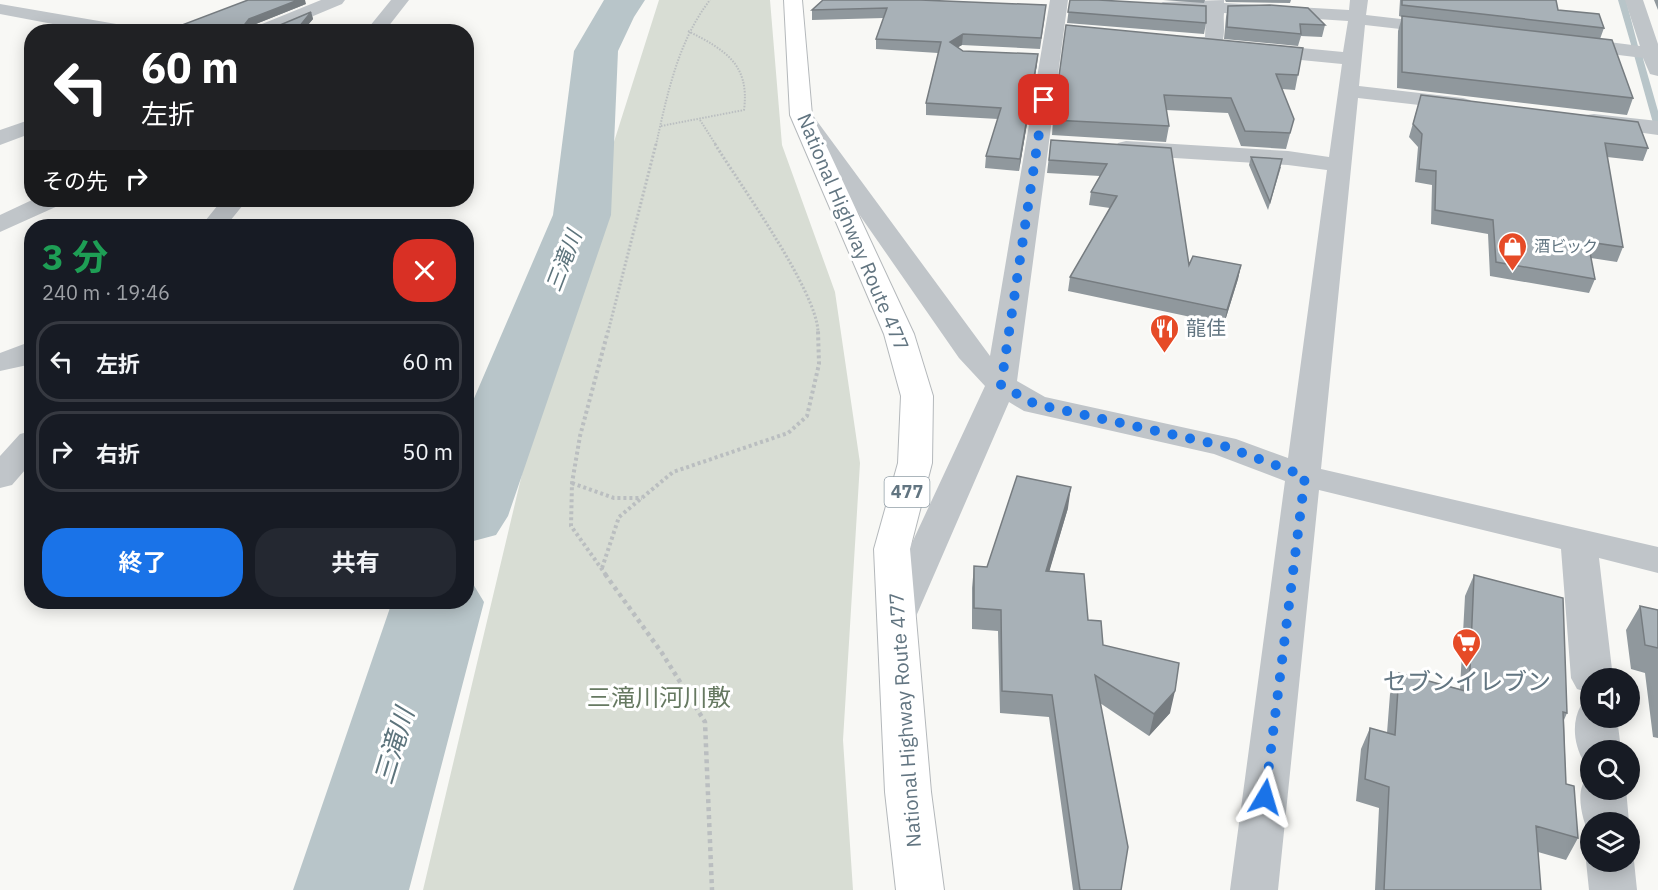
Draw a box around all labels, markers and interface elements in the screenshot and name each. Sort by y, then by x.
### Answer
text: 60 m [141,40,239,95]
icon: left [42,48,120,126]
pin [1018,74,1069,125]
icon: arrive [1027,83,1060,116]
text: 左折 [141,96,195,131]
street label: National Highway Route 477 [791,109,916,355]
icon: right [120,162,153,195]
text: その先 [42,166,108,195]
water label: 三滝川 [539,224,588,295]
shop icon: 酒ビック [1497,230,1529,272]
text: 3 分 [42,233,108,280]
place label: 酒ビック [1534,236,1598,256]
button: close [393,239,456,302]
text: 240 m · 19:46 [42,279,170,306]
restaurant icon: 龍佳 [1149,312,1181,354]
place label: 龍佳 [1186,314,1226,341]
icon: left [45,345,78,378]
text: 60 m [402,347,453,376]
text: 左折 [96,349,140,378]
icon: right [45,435,78,468]
text: 50 m [402,437,453,466]
text: 右折 [96,439,140,468]
road number: 477 [884,477,930,507]
button: 終了 [42,528,243,597]
button: 共有 [255,528,456,597]
street label: National Highway Route 477 [882,592,927,848]
supermarket icon: セブンイレブン [1451,626,1483,668]
place label: セブンイレブン [1383,665,1551,697]
map controls [1580,668,1640,872]
button: sound [1580,668,1640,728]
park label: 三滝川河川敷 [587,681,731,713]
water label: 三滝川 [365,701,422,788]
button: search [1580,740,1640,800]
position arrow [1233,765,1297,829]
button: layers [1580,812,1640,872]

